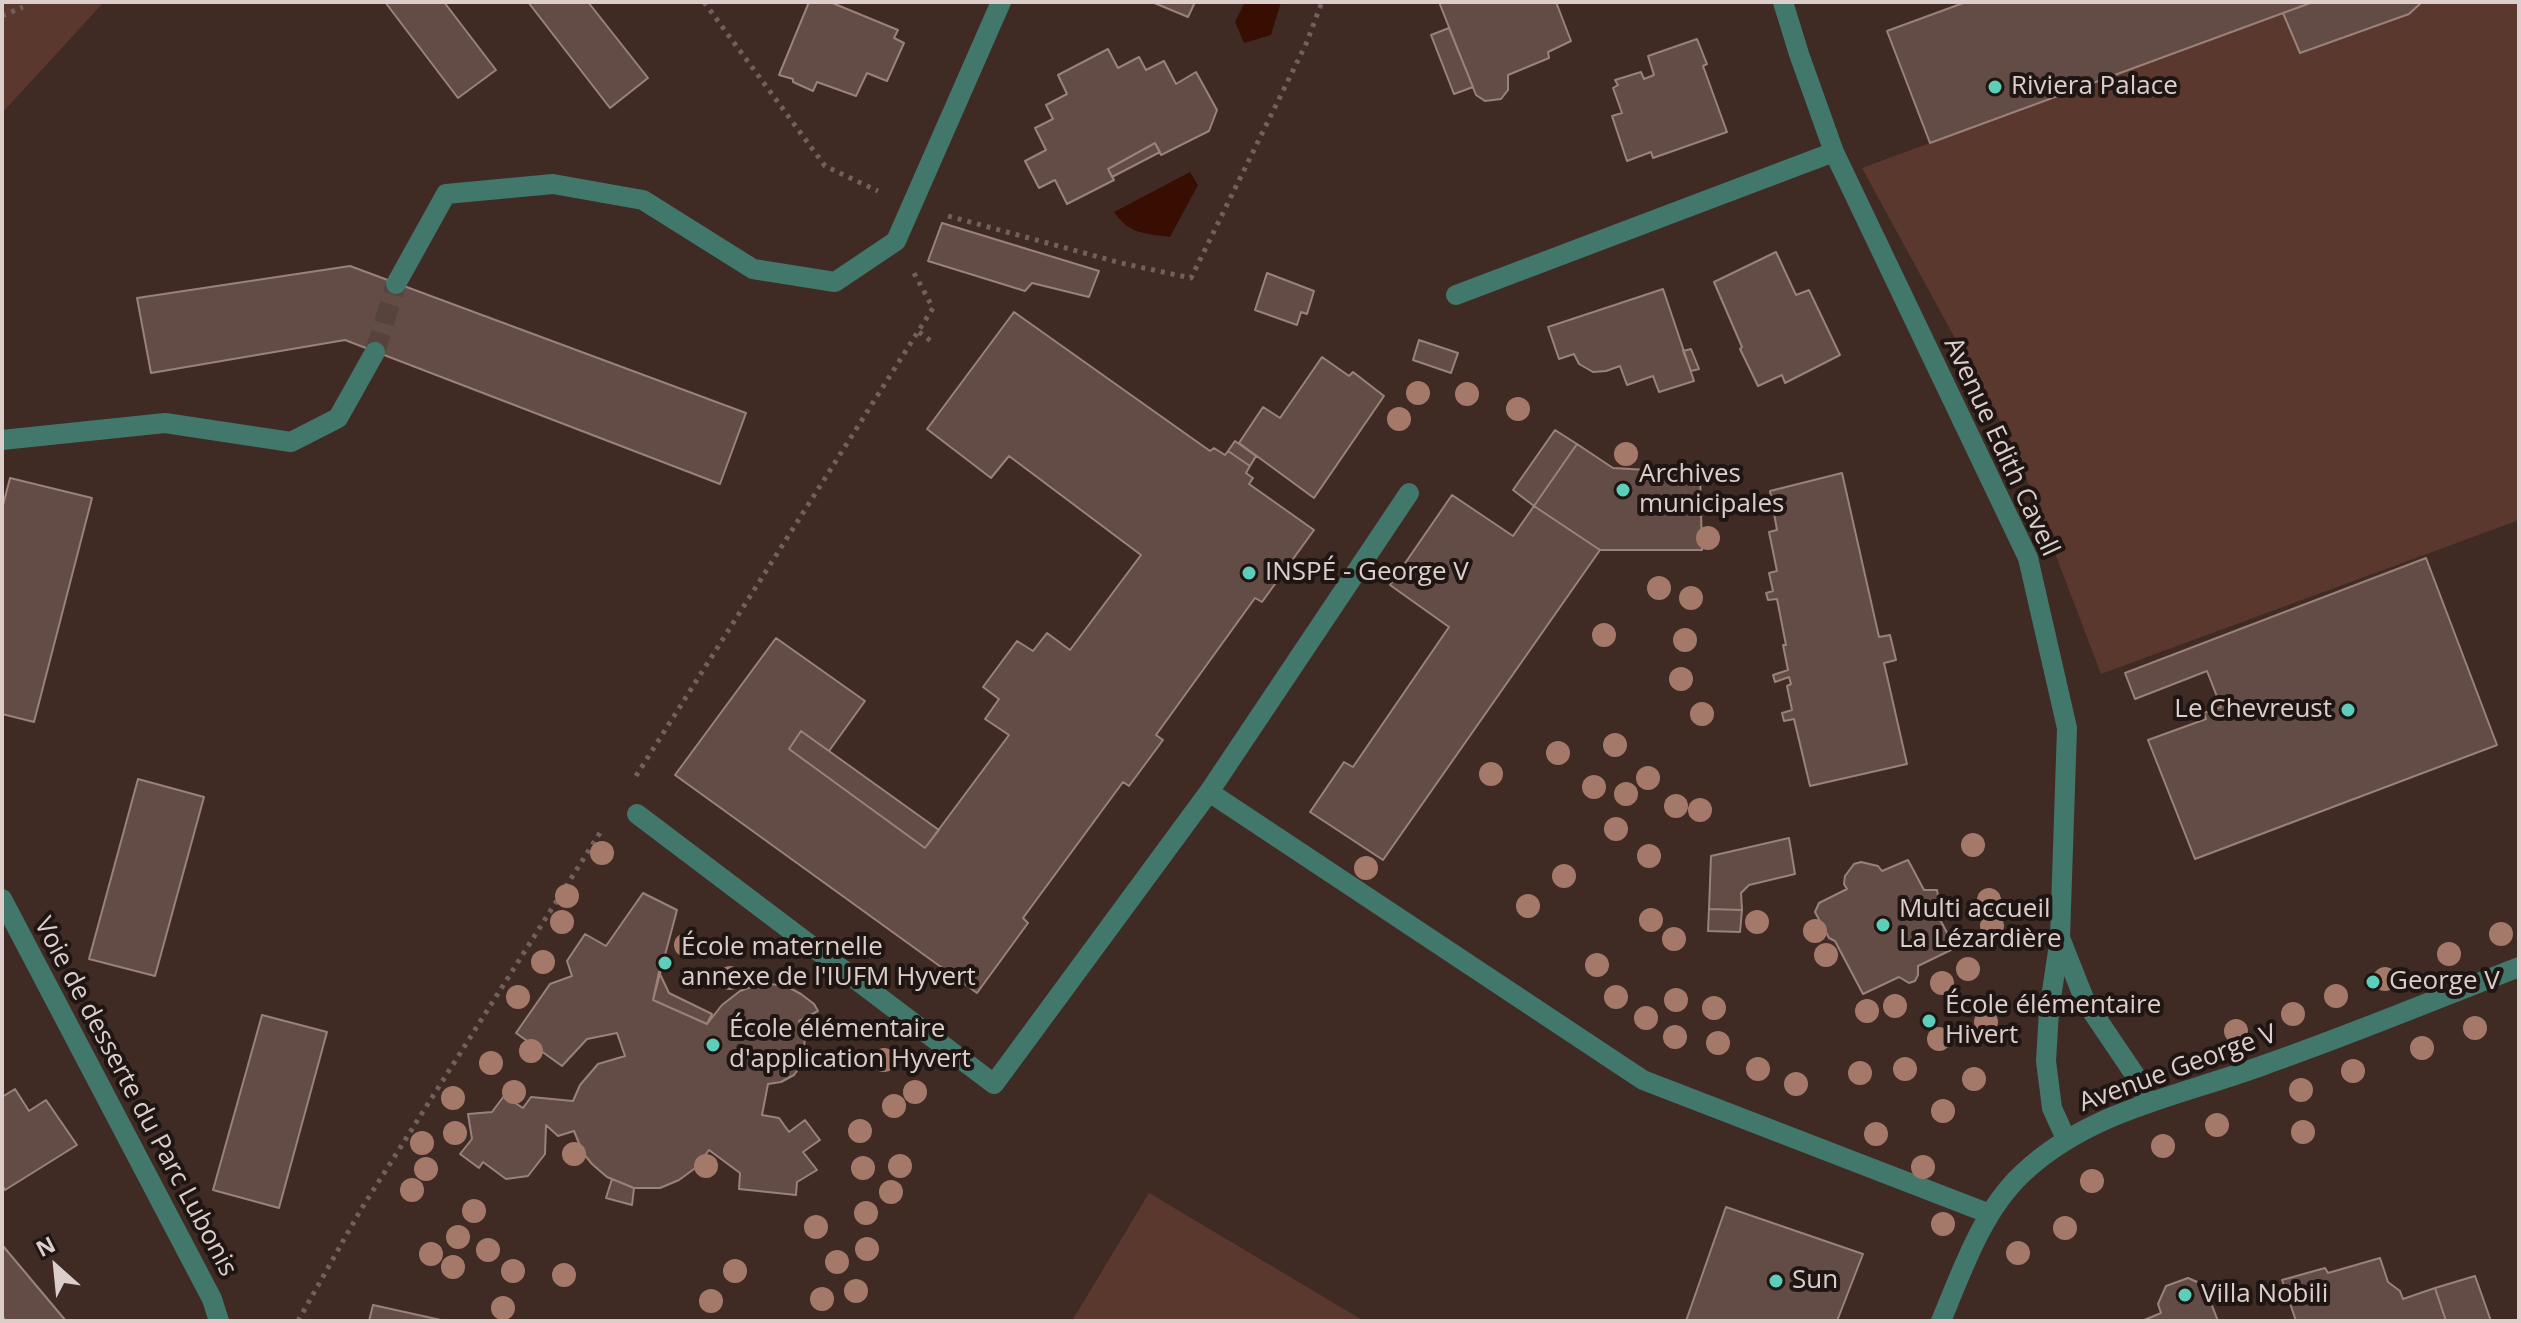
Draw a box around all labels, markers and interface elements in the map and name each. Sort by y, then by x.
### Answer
place label: Riviera Palace [2011,71,2178,103]
marker: Riviera Palace [1986,78,2004,96]
street label: Avenue Edith Cavell [1937,333,2065,561]
place label: Archives municipales [1639,459,1784,520]
marker: Archives municipales [1614,481,1632,499]
place label: INSPÉ - George V [1265,557,1469,589]
marker: INSPÉ - George V [1240,564,1258,582]
place label: Le Chevreust [2174,694,2332,726]
marker: Le Chevreust [2339,701,2357,719]
place label: Multi accueil La Lézardière [1899,894,2062,956]
street label: Voie de desserte du Parc Lubonis [27,912,243,1282]
marker: Multi accueil La Lézardière [1874,916,1892,934]
place label: École maternelle annexe de l'IUFM Hyvert [681,932,976,994]
marker: École maternelle annexe de l'IUFM Hyvert [656,954,674,972]
place label: George V [2389,966,2500,998]
marker: George V [2364,973,2382,991]
place label: École élémentaire Hivert [1945,990,2161,1052]
marker: École élémentaire Hivert [1920,1012,1938,1030]
place label: École élémentaire d'application Hyvert [729,1014,971,1076]
street label: Avenue George V [2075,1019,2281,1119]
marker: École élémentaire d'application Hyvert [704,1036,722,1054]
north arrow [16,1227,96,1307]
text: N [30,1228,60,1263]
place label: Sun [1792,1265,1838,1297]
marker: Sun [1767,1272,1785,1290]
place label: Villa Nobili [2201,1279,2328,1311]
marker: Villa Nobili [2176,1286,2194,1304]

